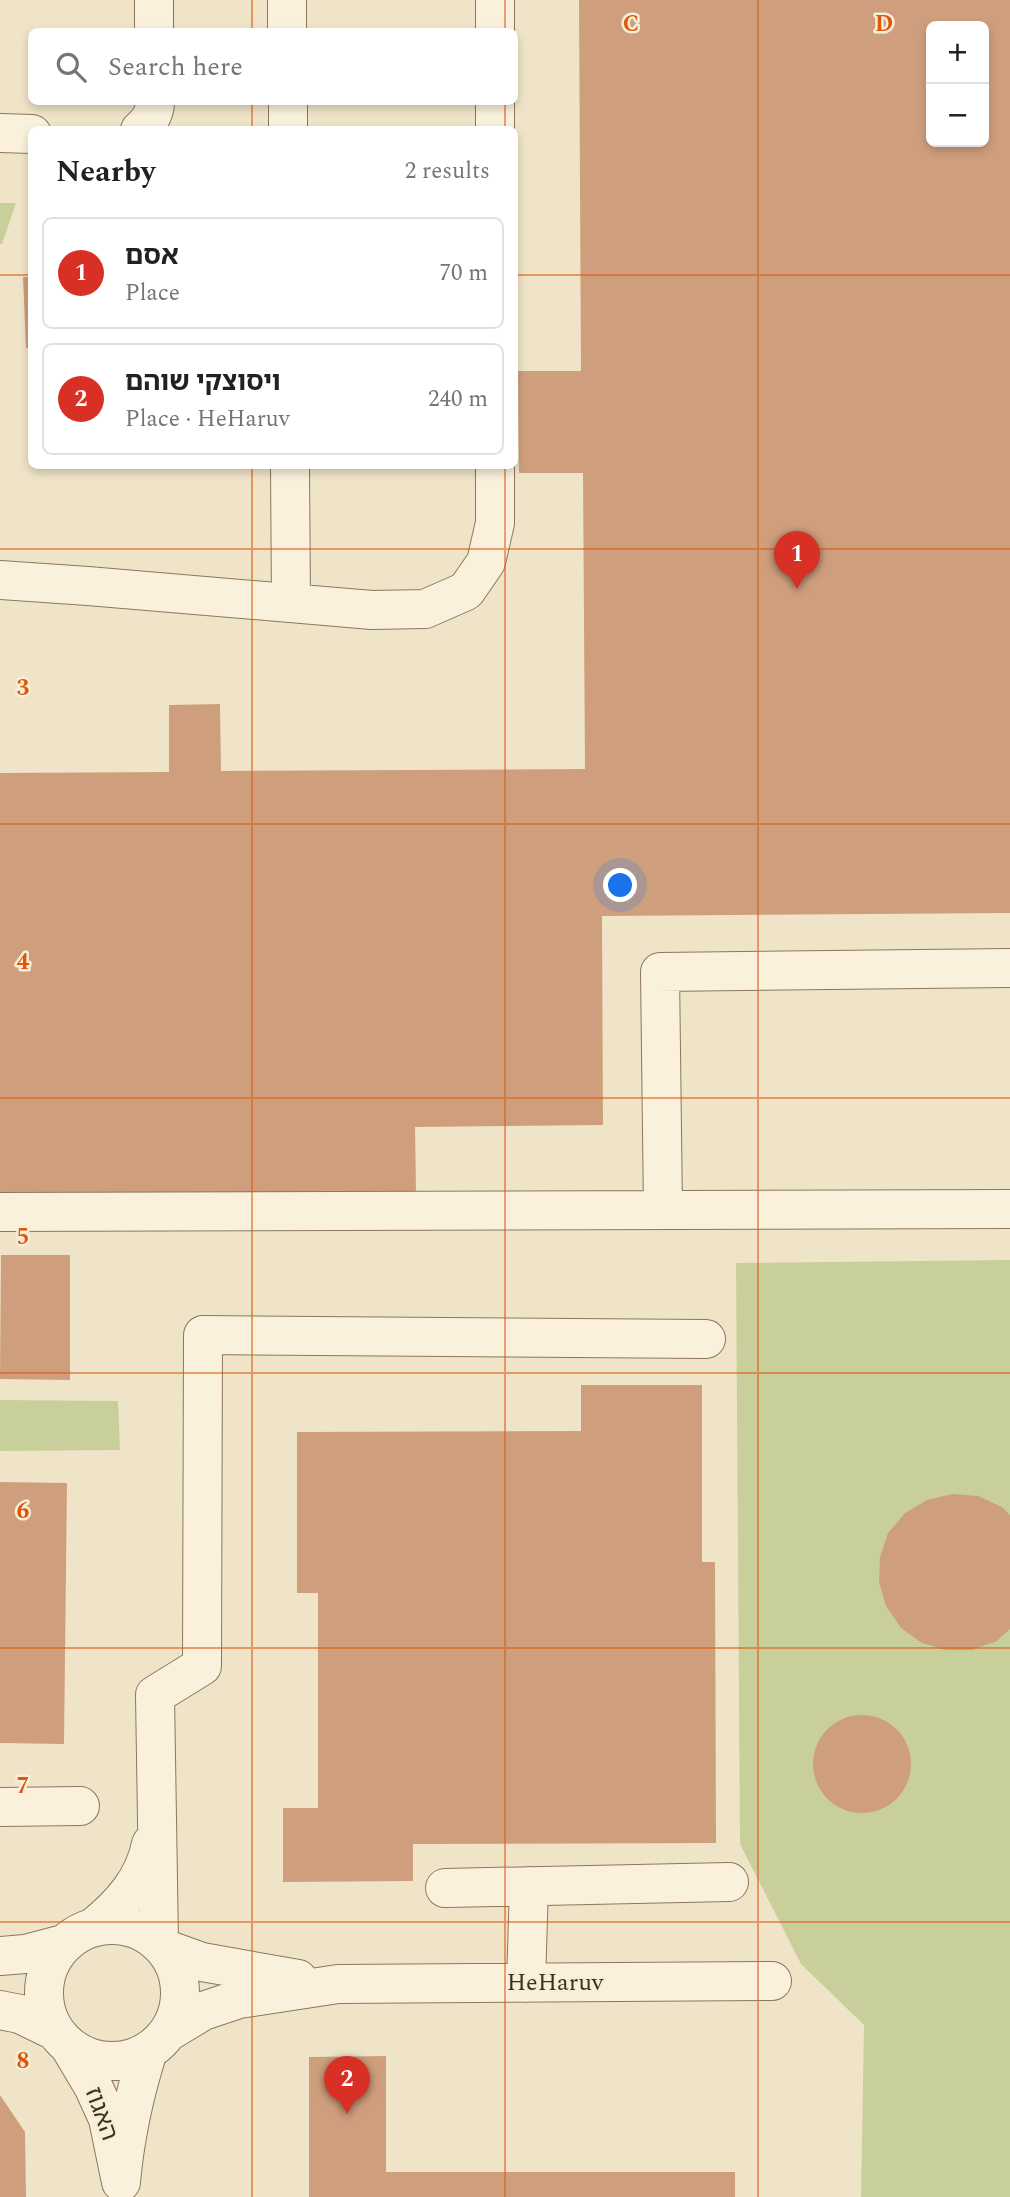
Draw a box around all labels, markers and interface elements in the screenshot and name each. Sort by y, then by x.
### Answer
text: C [623,7,639,42]
text: D [875,7,893,42]
map controls [926,21,989,147]
button: + [926,21,989,84]
search box [28,28,518,105]
text: Search here [108,47,243,87]
icon: search [52,48,90,86]
button: − [926,84,989,147]
text: Nearby [56,149,155,195]
text: 2 results [405,154,490,189]
text: אסם [125,236,179,276]
text: 1 [75,256,87,291]
text: 70 m [439,256,488,291]
text: Place [125,276,180,311]
text: ויסוצקי שוהם [125,362,281,402]
text: 2 [75,382,87,417]
text: 240 m [428,382,488,417]
text: Place · HeHaruv [125,402,290,437]
pin: 1 [774,531,820,589]
text: 3 [17,671,30,706]
your location [603,868,637,902]
text: 4 [17,945,30,980]
text: 5 [17,1220,29,1255]
text: 6 [17,1494,30,1529]
text: 7 [17,1769,29,1804]
street label: HeHaruv [507,1965,605,2001]
text: 8 [17,2044,29,2079]
pin: 2 [324,2056,370,2114]
street label: האגוז [75,2082,127,2146]

